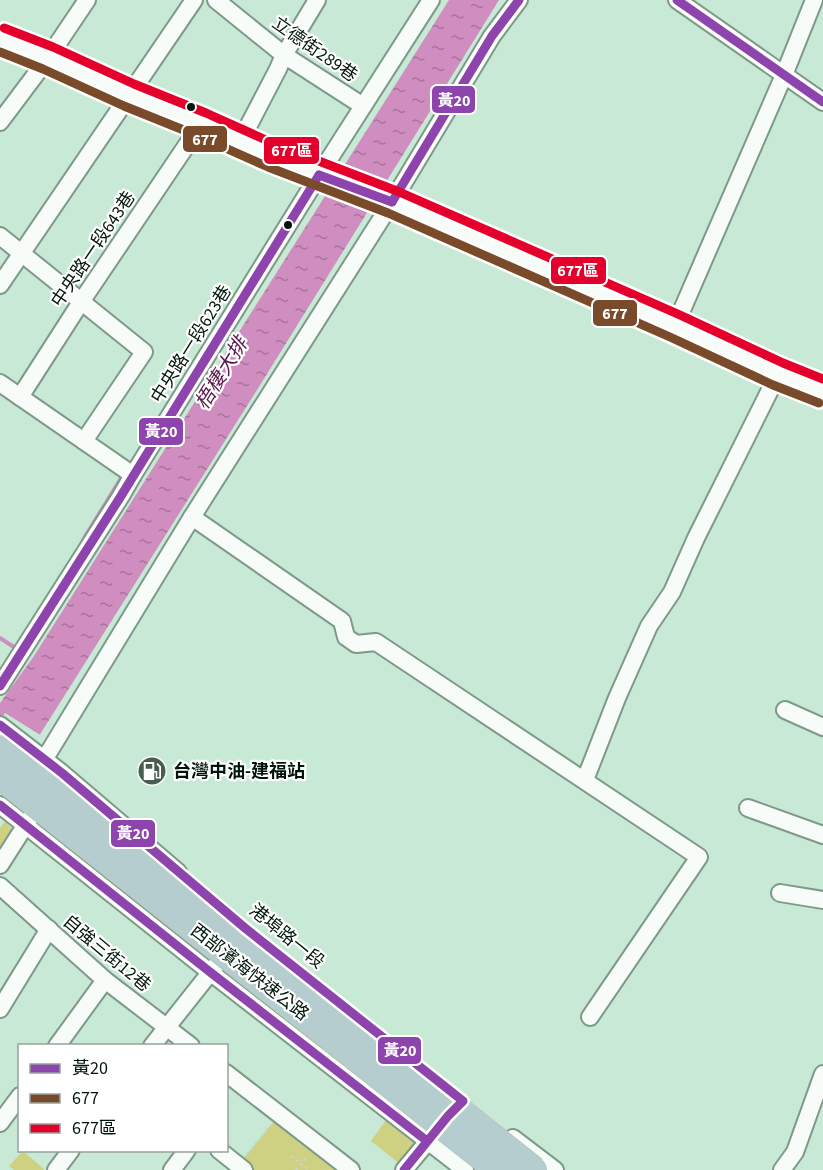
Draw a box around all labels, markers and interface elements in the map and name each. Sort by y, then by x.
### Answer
street label: 立德街289巷 [267,11,362,88]
line badge: 黃20 [431,85,476,114]
text: 黃20 [438,90,470,112]
unlabelled marker [185,101,197,113]
line badge: 677 [182,125,228,153]
text: 677 [192,129,218,151]
line badge: 677區 [263,136,320,165]
text: 677區 [271,140,313,162]
street label: 中央路一段643巷 [45,186,141,312]
unlabelled marker [282,219,294,231]
line badge: 677區 [550,256,607,285]
text: 677區 [557,260,599,282]
street label: 中央路一段623巷 [145,280,238,408]
line badge: 677 [592,299,638,327]
text: 677 [602,303,628,325]
water label: 梧棲大排 [189,330,257,415]
line badge: 黃20 [138,417,184,446]
text: 黃20 [145,421,177,443]
fuel station icon: 台灣中油-建福站 [136,755,168,787]
place label: 台灣中油-建福站 [173,759,305,784]
line badge: 黃20 [110,819,156,848]
text: 黃20 [117,823,149,845]
street label: 港埠路一段 [244,898,330,974]
street label: 自強三街12巷 [57,909,156,998]
street label: 西部濱海快速公路 [185,918,314,1027]
line badge: 黃20 [377,1036,422,1065]
text: 黃20 [384,1040,416,1062]
legend [18,1044,228,1152]
text: 黃20 [72,1056,108,1081]
text: 677 [72,1086,99,1111]
text: 677區 [72,1116,117,1141]

